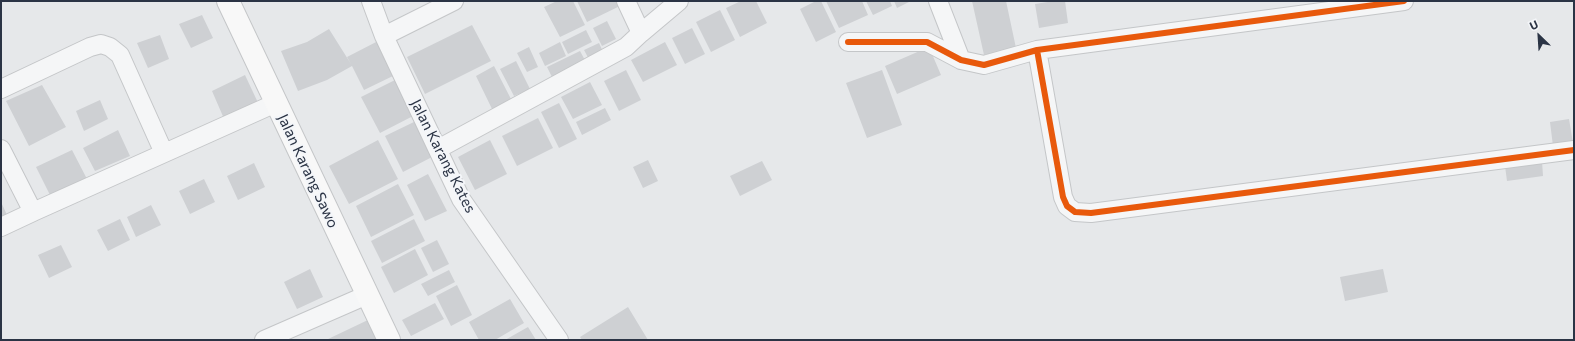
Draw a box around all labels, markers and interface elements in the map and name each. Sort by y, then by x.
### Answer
north arrow [1519,16,1559,56]
text: U [1527,17,1540,32]
street label: Jalan Karang Kates [407,96,479,216]
street label: Jalan Karang Sawo [274,111,342,231]

